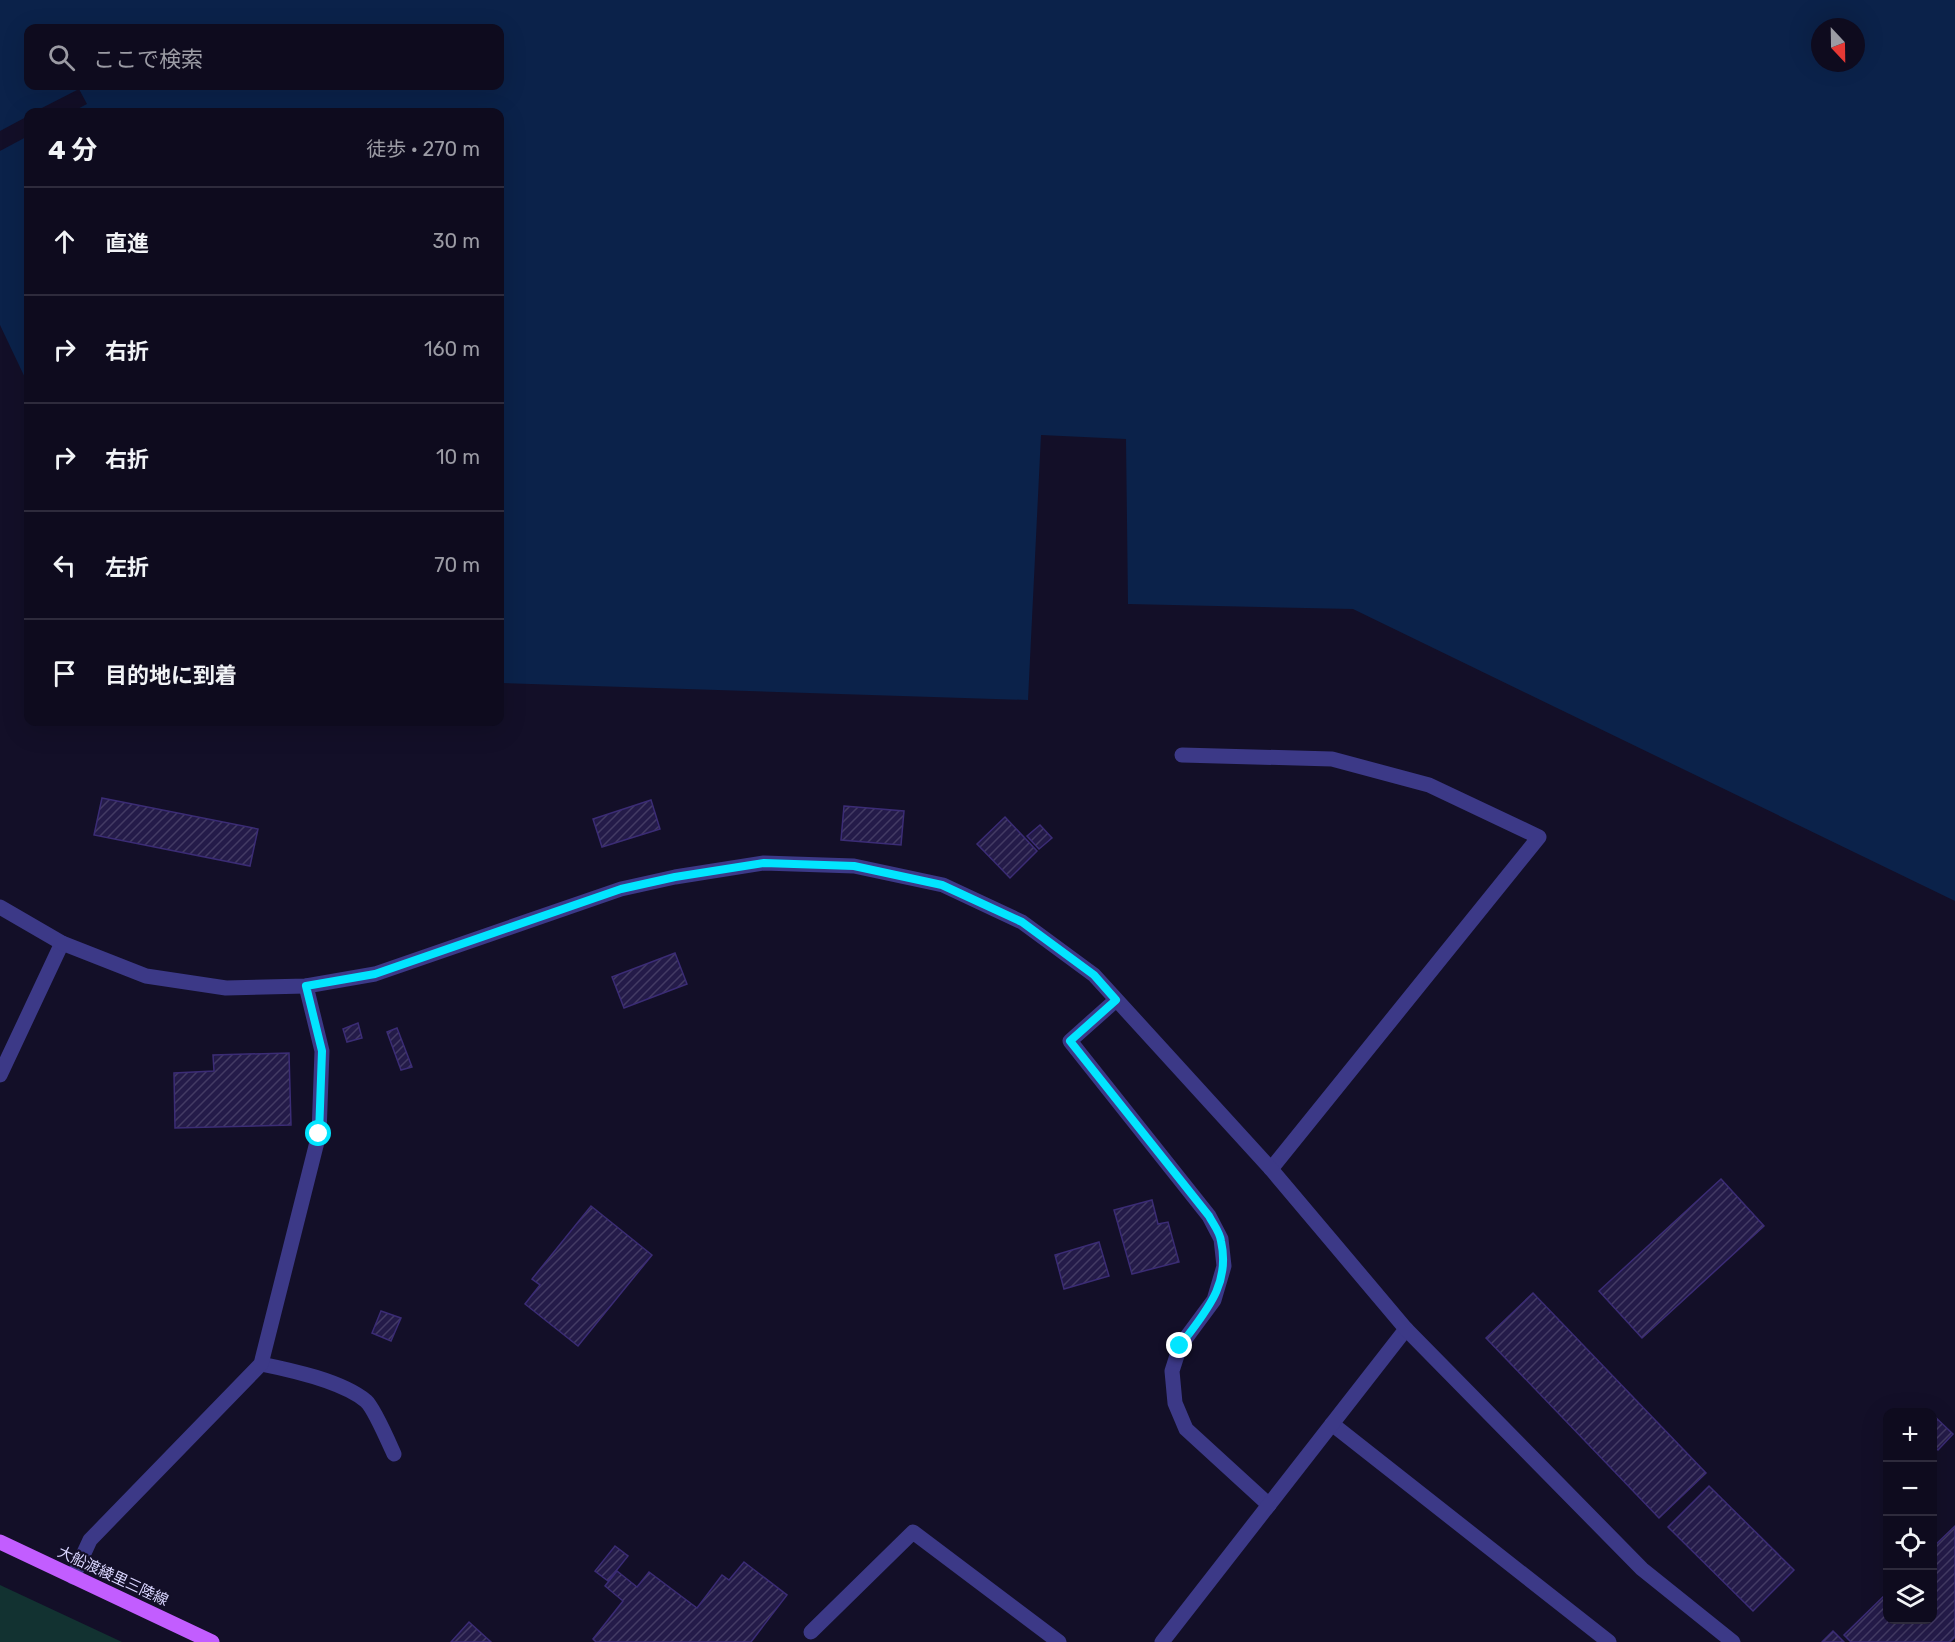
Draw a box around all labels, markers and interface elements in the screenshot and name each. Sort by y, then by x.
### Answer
north arrow [1811,18,1865,72]
search box [24,24,504,90]
icon: search [45,41,78,74]
text: ここで検索 [93,46,203,73]
text: 4 分 [48,135,97,166]
text: 徒歩 · 270 m [366,137,480,161]
icon: ahead [48,225,81,258]
text: 30 m [433,229,480,253]
text: 直進 [105,230,149,257]
icon: right [48,333,81,366]
text: 160 m [424,337,480,361]
text: 右折 [105,338,149,365]
icon: right [48,441,81,474]
text: 10 m [436,445,480,469]
text: 右折 [105,446,149,473]
icon: left [48,549,81,582]
text: 70 m [434,553,480,577]
text: 左折 [105,554,149,581]
icon: arrive [48,657,81,690]
text: 目的地に到着 [105,662,237,689]
route start [305,1120,331,1146]
route end [1166,1332,1192,1358]
map controls [1883,1408,1937,1624]
button: + [1883,1408,1937,1462]
button: − [1883,1462,1937,1516]
button: locate [1883,1516,1937,1570]
street label: 大船渡綾里三陸線 [55,1542,171,1610]
button: layers [1883,1570,1937,1624]

